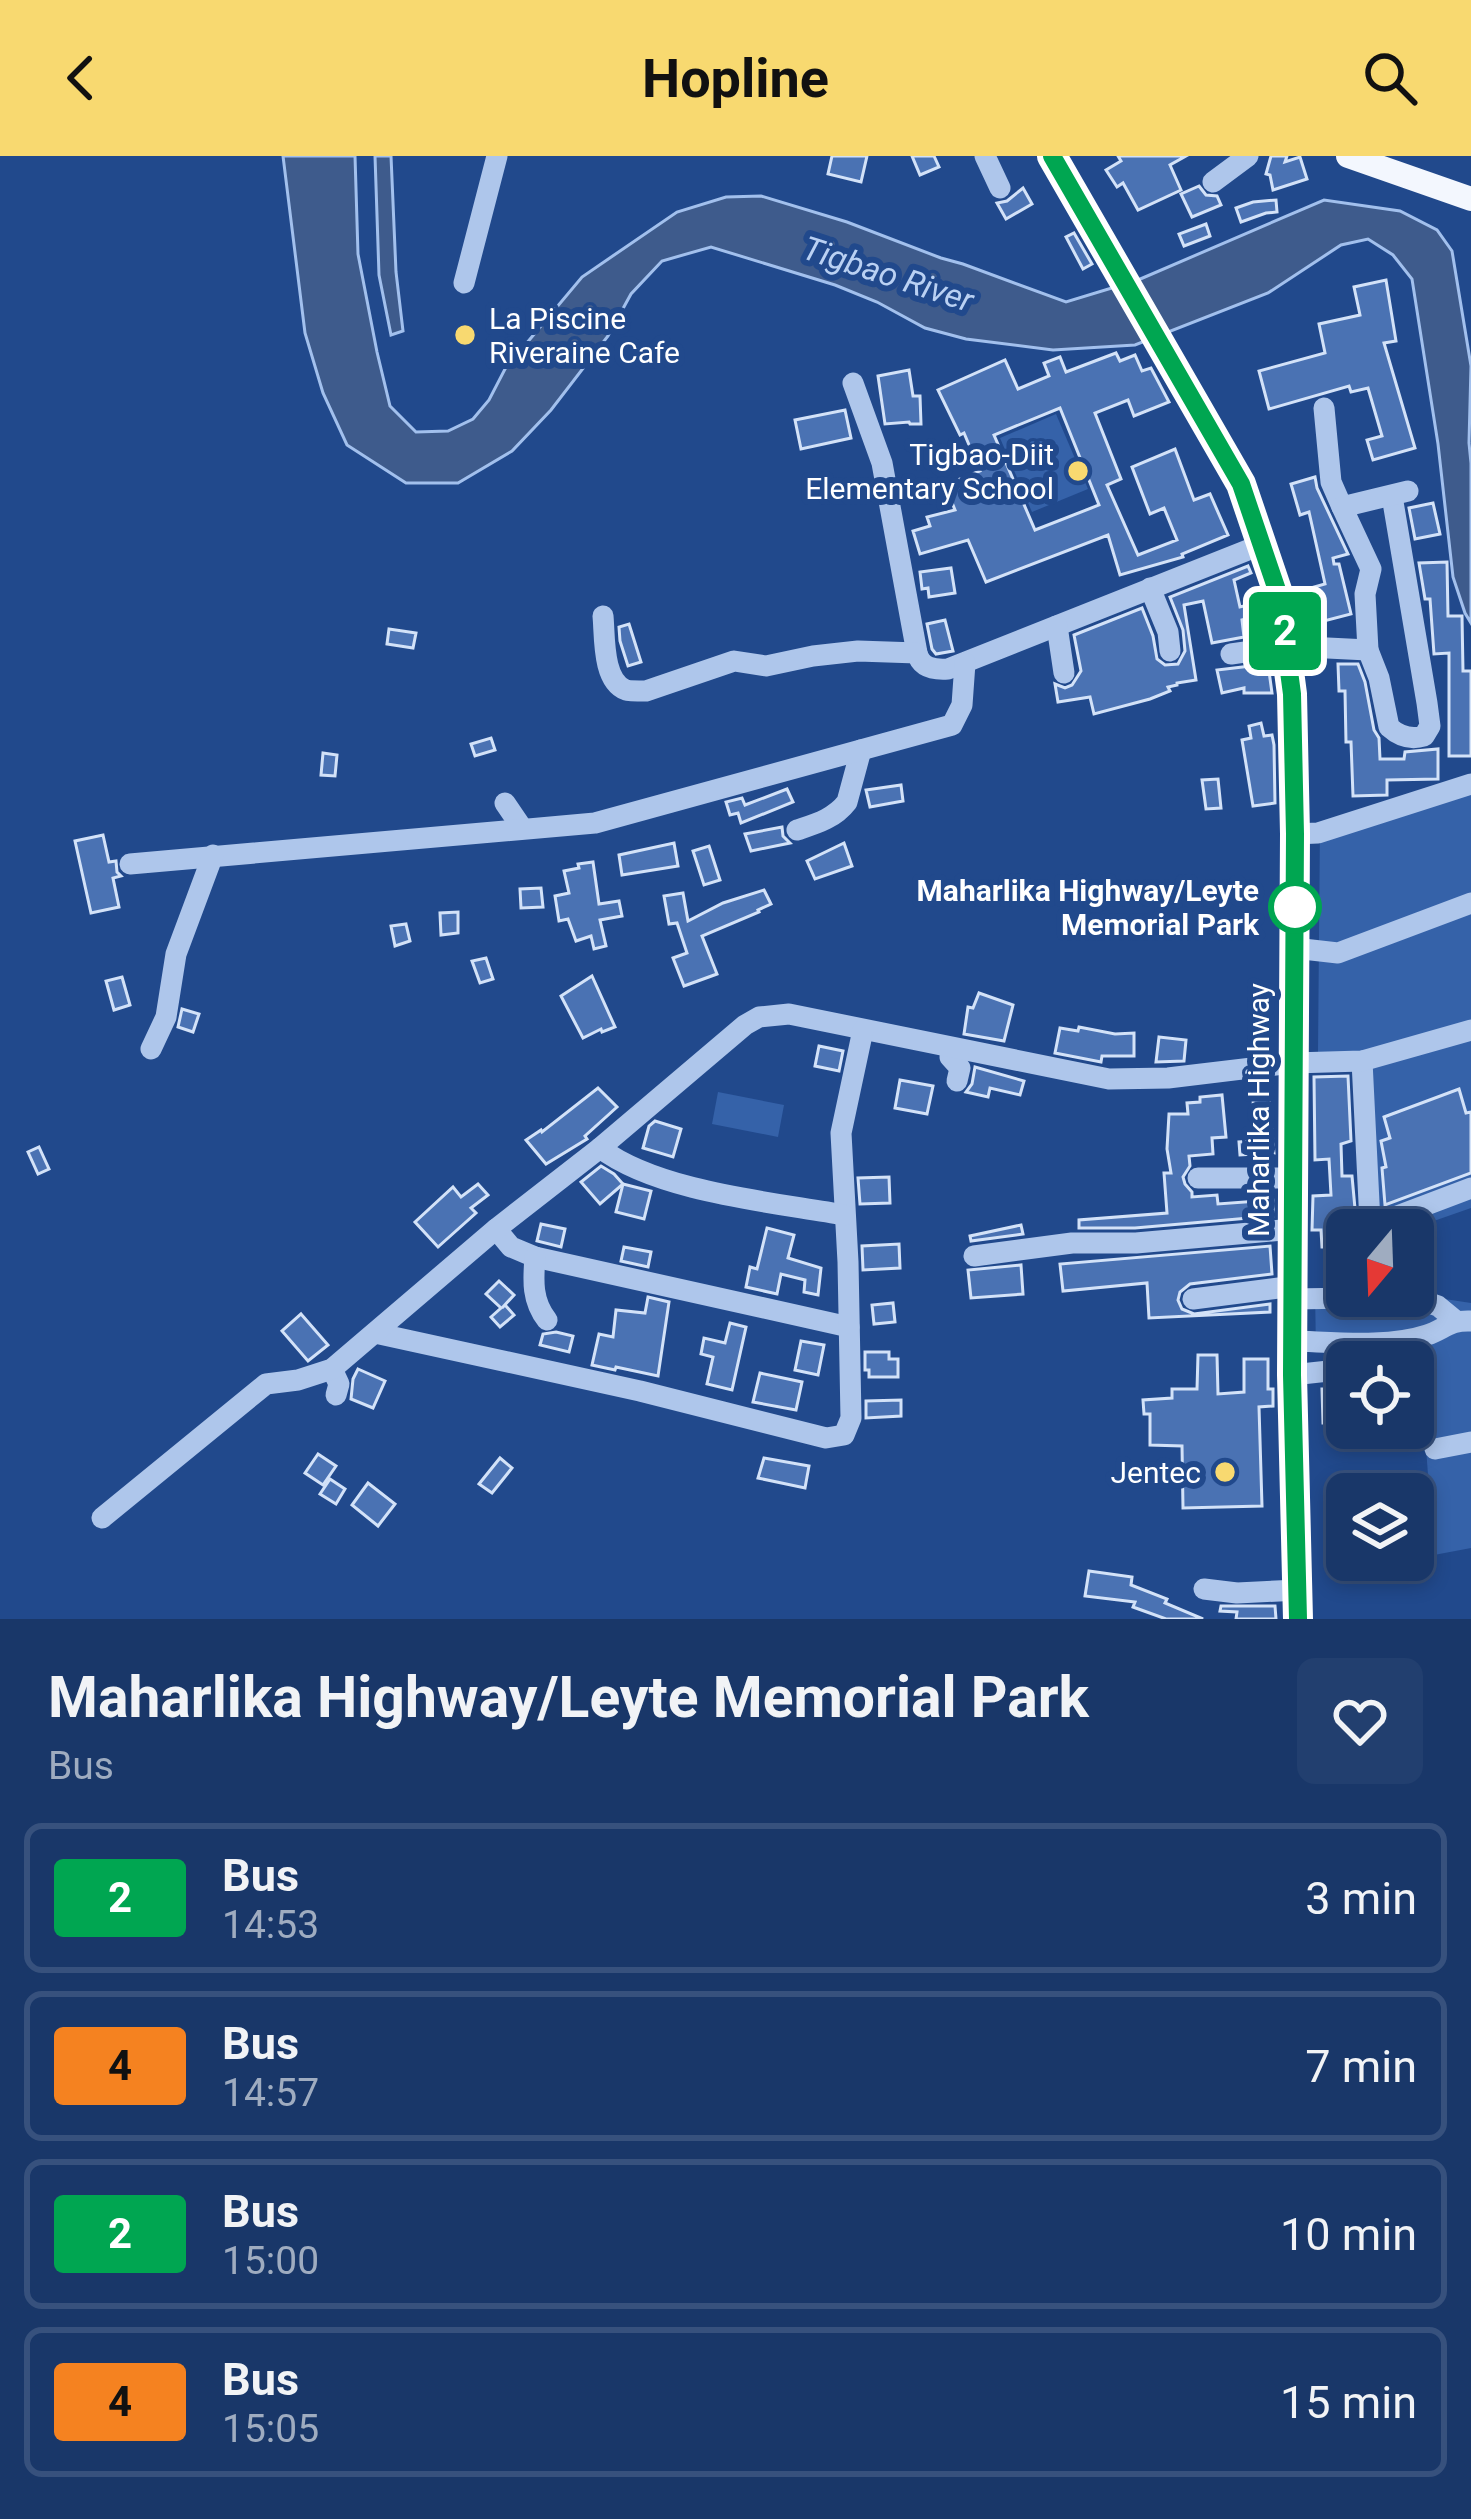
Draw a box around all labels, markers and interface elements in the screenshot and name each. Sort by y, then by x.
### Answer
icon: back [48,45,114,111]
icon: search [1357,45,1423,111]
text: Hopline [642,47,829,110]
water label: Tigbao River [798,228,979,320]
place label: La Piscine Riveraine Cafe [489,301,680,370]
marker: La Piscine Riveraine Cafe [452,322,478,348]
place label: Tigbao-Diit Elementary School [805,437,1054,506]
marker: Tigbao-Diit Elementary School [1065,458,1091,484]
line badge: 2 [1246,592,1324,670]
text: 2 [1273,606,1297,655]
place label: Maharlika Highway/Leyte Memorial Park [917,873,1260,942]
marker: Maharlika Highway/Leyte Memorial Park [1270,882,1320,932]
street label: Maharlika Highway [1241,983,1276,1237]
north arrow [1326,1209,1434,1317]
map controls [1326,1209,1434,1581]
button: locate [1326,1341,1434,1449]
place label: Jentec [1111,1455,1201,1490]
marker: Jentec [1212,1459,1238,1485]
button: layers [1326,1473,1434,1581]
button: heart [1297,1658,1423,1784]
text: Maharlika Highway/Leyte Memorial Park [48,1664,1089,1731]
text: Bus [48,1743,114,1789]
text: Bus [222,1849,299,1902]
text: 3 min [1305,1872,1417,1925]
text: 2 [108,1873,132,1922]
text: 14:53 [222,1902,319,1948]
text: Bus [222,2017,299,2070]
text: 7 min [1305,2040,1417,2093]
text: 4 [108,2041,132,2090]
text: 14:57 [222,2070,319,2116]
text: Bus [222,2185,299,2238]
text: 10 min [1280,2208,1417,2261]
text: 2 [108,2209,132,2258]
text: 15:00 [222,2238,319,2284]
text: Bus [222,2353,299,2406]
text: 15 min [1280,2376,1417,2429]
text: 4 [108,2377,132,2426]
text: 15:05 [222,2406,319,2452]

